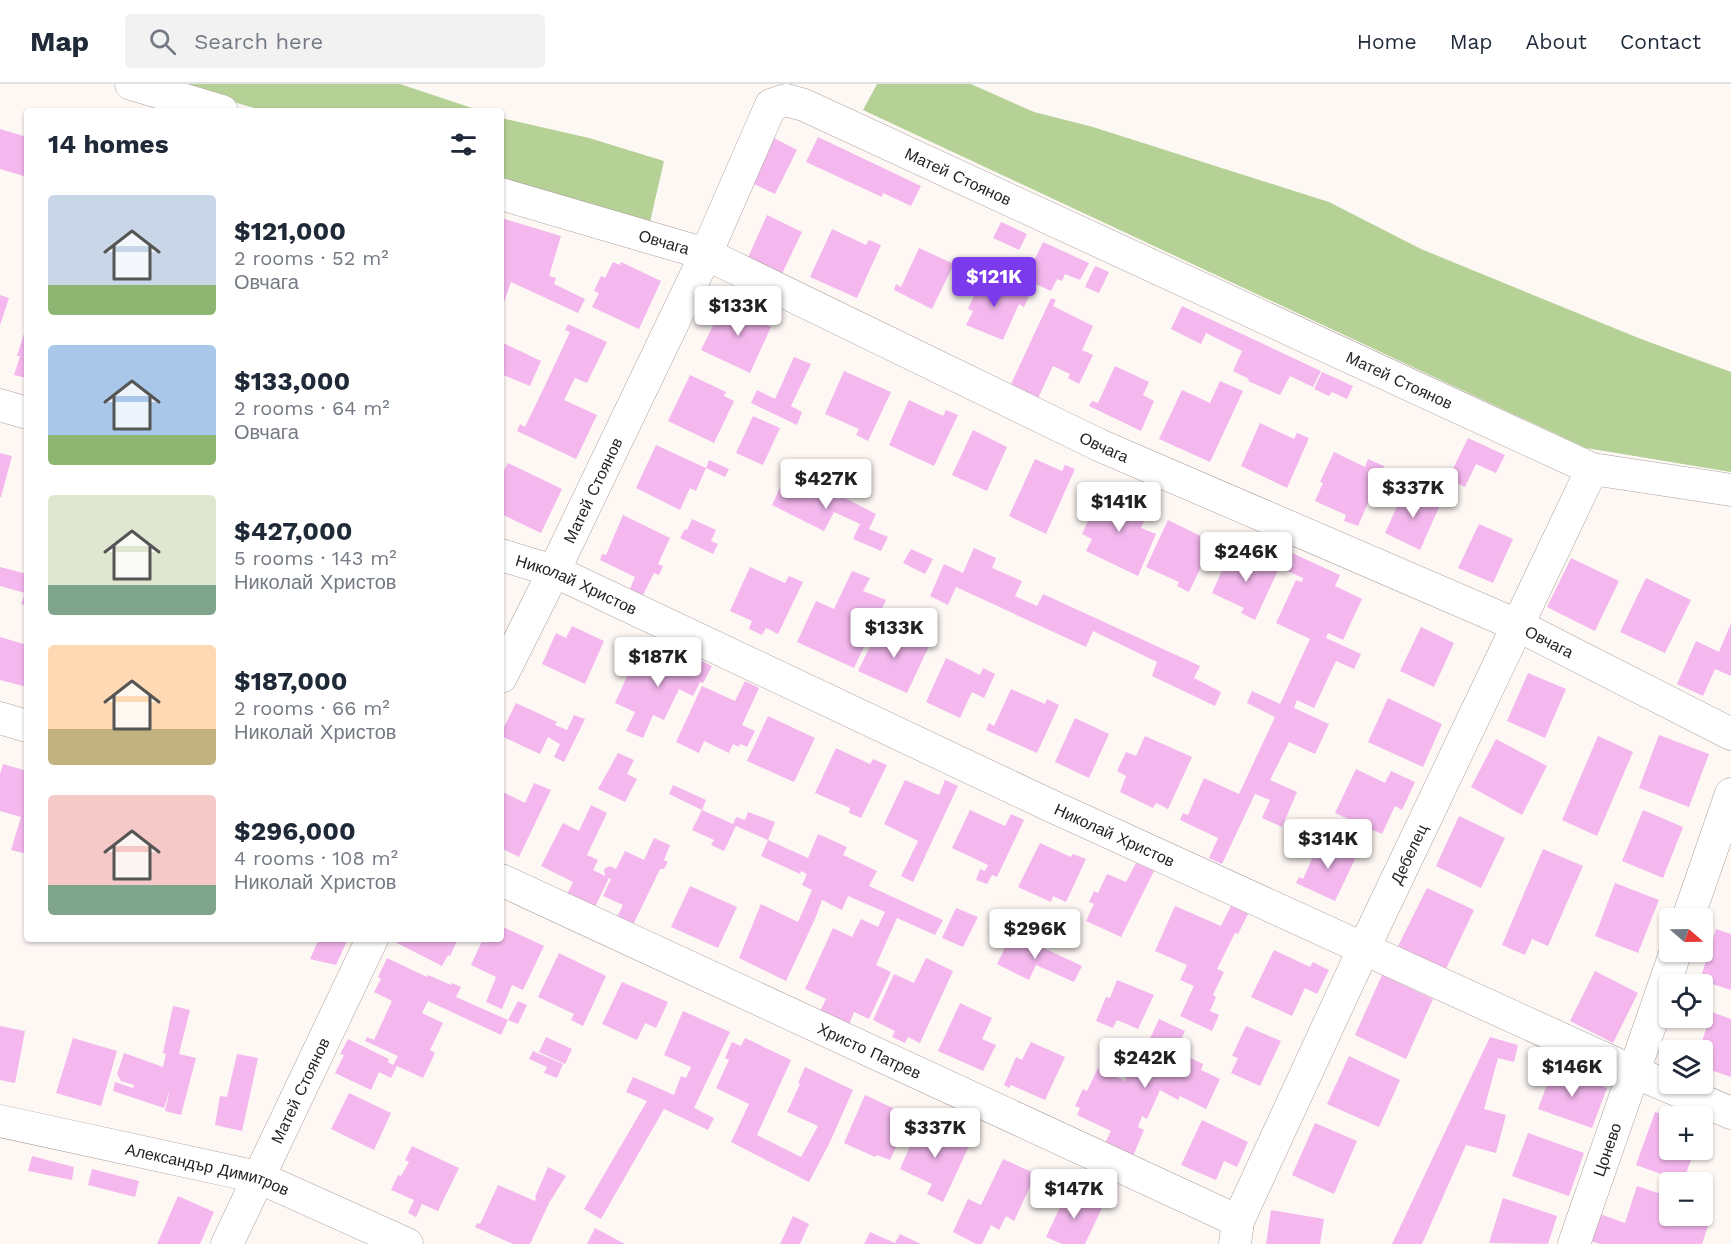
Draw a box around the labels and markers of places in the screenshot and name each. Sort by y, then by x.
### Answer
pin: $121K [952,257,1036,308]
pin: $133K [696,286,780,337]
pin: $427K [784,459,868,510]
pin: $337K [1371,468,1455,519]
pin: $141K [1077,482,1161,533]
pin: $246K [1204,532,1288,583]
pin: $133K [852,608,936,659]
pin: $187K [616,637,700,688]
pin: $314K [1286,819,1370,870]
pin: $296K [993,909,1077,960]
pin: $242K [1103,1038,1187,1089]
pin: $146K [1530,1047,1614,1098]
pin: $337K [893,1108,977,1159]
pin: $147K [1032,1169,1116,1220]

